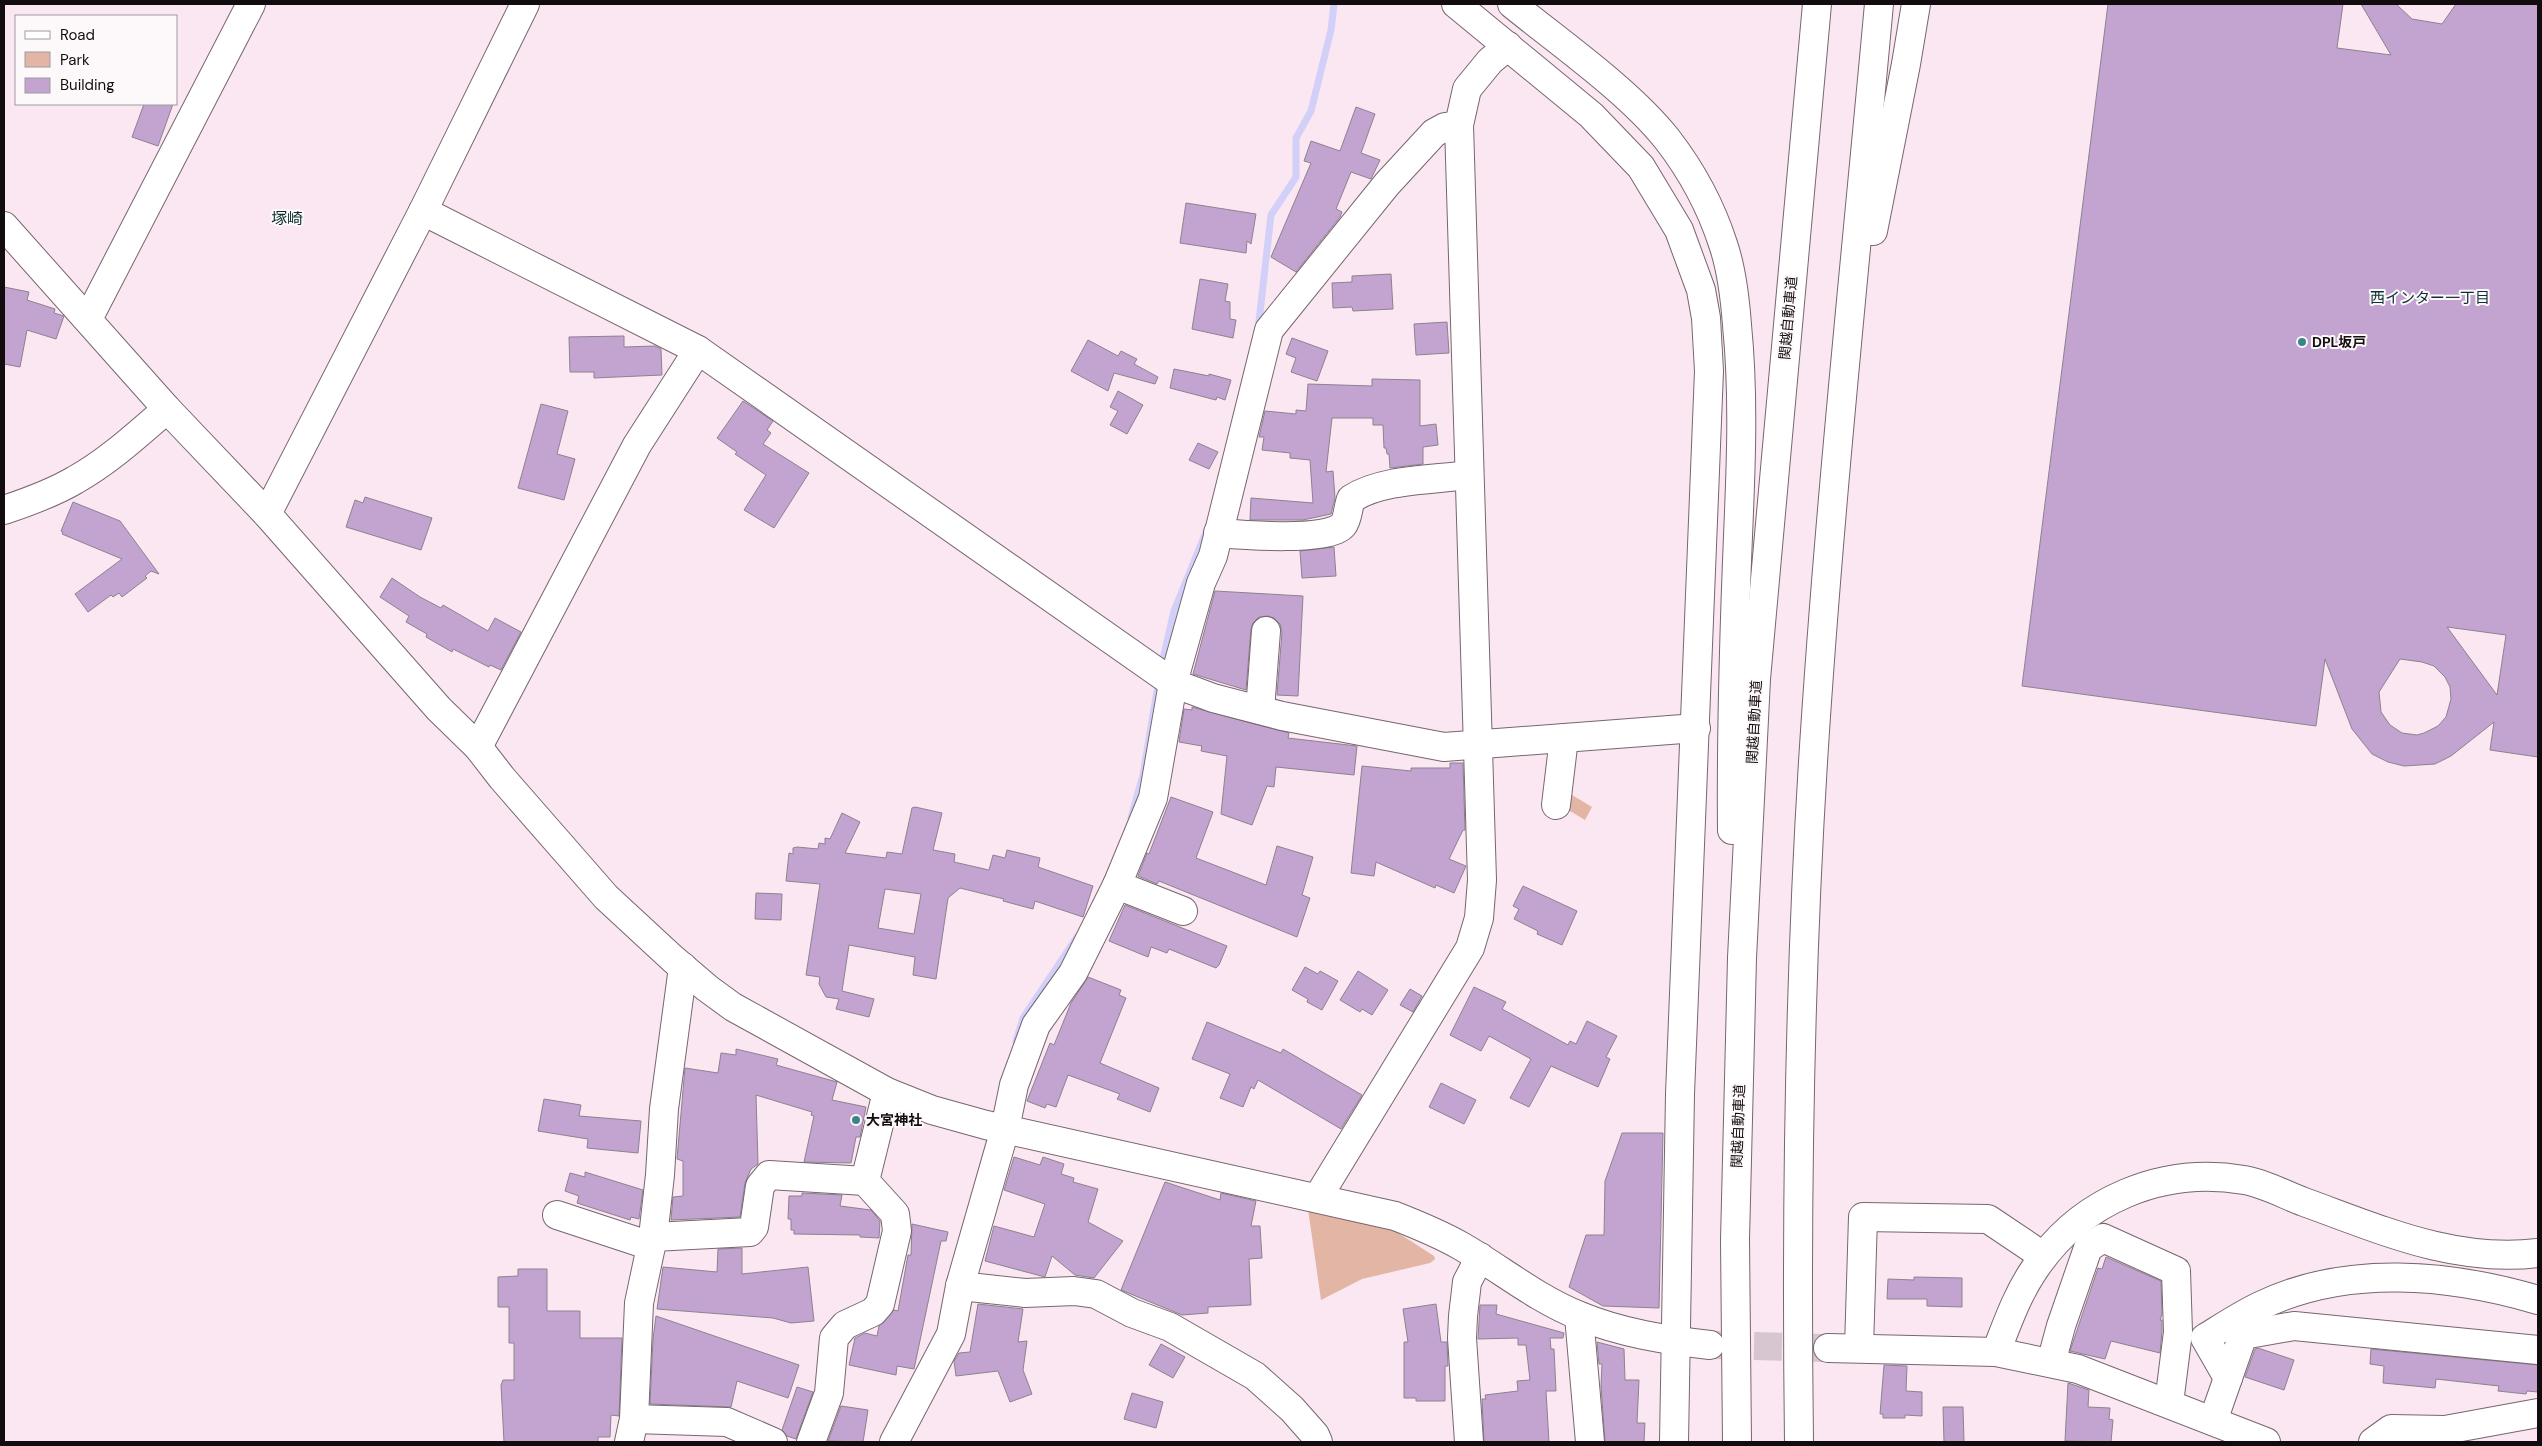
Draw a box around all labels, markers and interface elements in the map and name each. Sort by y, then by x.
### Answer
legend [15,15,178,105]
text: Road [60,25,95,45]
text: Park [60,50,90,70]
text: Building [60,75,115,95]
district label: 塚崎 [271,208,303,229]
street label: 関越自動車道 [1775,275,1801,361]
district label: 西インター一丁目 [2370,288,2490,308]
place label: DPL坂戸 [2312,333,2366,351]
marker: DPL坂戸 [2296,336,2308,348]
street label: 関越自動車道 [1743,680,1765,764]
street label: 関越自動車道 [1728,1084,1748,1168]
place label: 大宮神社 [866,1111,922,1129]
marker: 大宮神社 [850,1114,862,1126]

